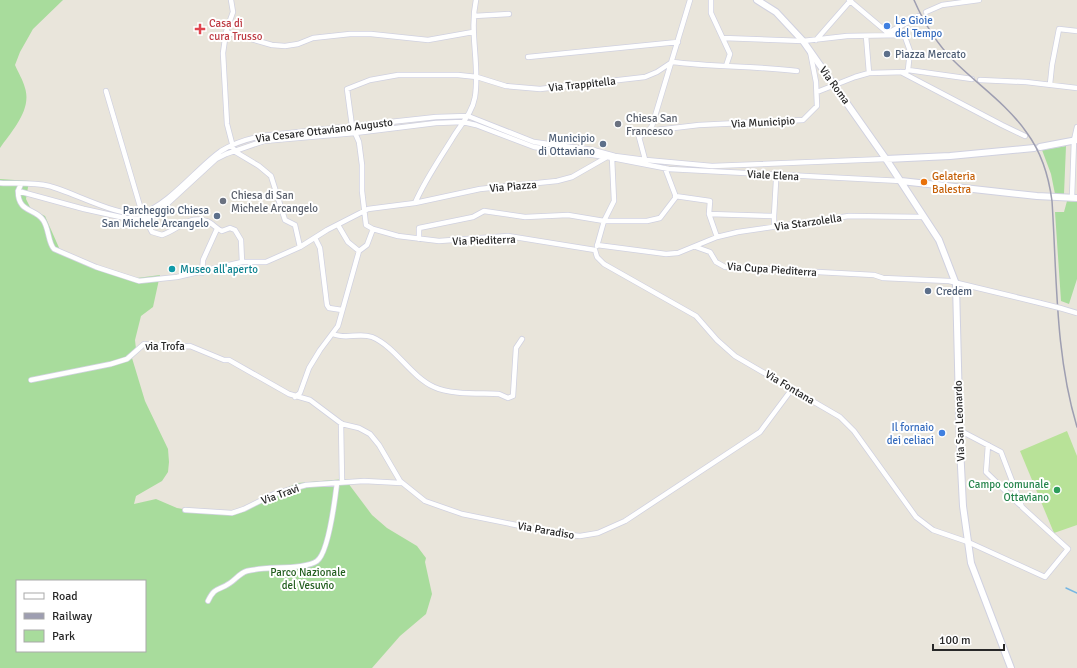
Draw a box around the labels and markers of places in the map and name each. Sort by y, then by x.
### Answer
place label: Le Gioie del Tempo [895,14,943,40]
place label: Casa di cura Trusso [209,17,263,43]
marker: Le Gioie del Tempo [882,21,892,31]
marker: Casa di cura Trusso [194,23,206,35]
place label: Piazza Mercato [895,48,966,61]
marker: Piazza Mercato [882,49,892,59]
place label: Chiesa San Francesco [626,112,678,138]
marker: Chiesa San Francesco [613,119,623,129]
place label: Municipio di Ottaviano [538,132,595,158]
marker: Municipio di Ottaviano [598,139,608,149]
place label: Gelateria Balestra [932,170,976,196]
marker: Gelateria Balestra [919,177,929,187]
place label: Chiesa di San Michele Arcangelo [231,189,318,215]
marker: Chiesa di San Michele Arcangelo [218,196,228,206]
place label: Parcheggio Chiesa San Michele Arcangelo [102,204,209,230]
marker: Parcheggio Chiesa San Michele Arcangelo [212,211,222,221]
place label: Museo all'aperto [180,263,258,276]
marker: Museo all'aperto [167,264,177,274]
place label: Credem [936,285,972,298]
marker: Credem [923,286,933,296]
place label: Il fornaio dei celiaci [887,421,934,447]
marker: Il fornaio dei celiaci [937,428,947,438]
place label: Campo comunale Ottaviano [968,478,1049,504]
marker: Campo comunale Ottaviano [1052,485,1062,495]

